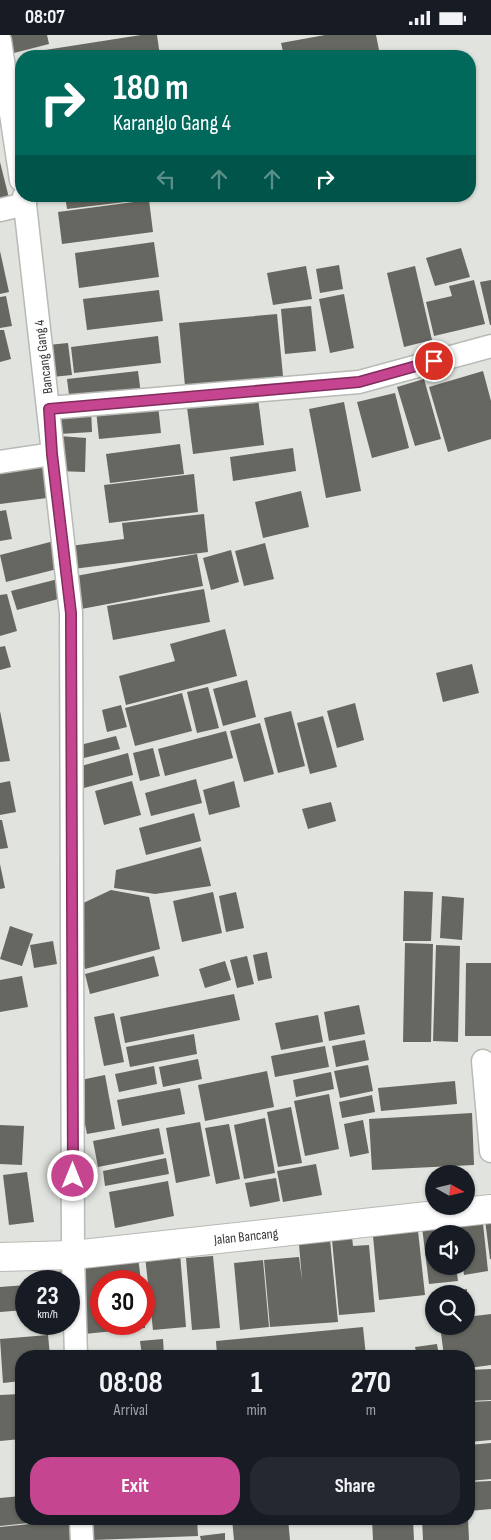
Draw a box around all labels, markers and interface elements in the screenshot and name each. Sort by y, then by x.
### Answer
text: 08:07 [25,6,65,29]
text: 180 m [113,67,189,110]
icon: right [30,70,95,135]
text: Karanglo Gang 4 [113,110,231,137]
icon: left [152,165,180,193]
icon: ahead [205,165,233,193]
icon: ahead [258,165,286,193]
icon: right [311,165,339,193]
street label: Bancang Gang 4 [31,319,56,395]
pin [413,340,455,382]
icon: arrive [420,347,448,375]
position arrow [46,1149,98,1201]
north arrow [425,1165,475,1215]
map controls [425,1165,475,1335]
street label: Jalan Bancang [212,1225,279,1248]
button: sound [425,1225,475,1275]
speed limit sign: 30 [90,1270,155,1335]
text: 23 [36,1281,59,1312]
button: search [425,1285,475,1335]
text: km/h [37,1307,58,1322]
text: 08:08 [99,1365,163,1401]
text: 1 [251,1365,262,1401]
text: 270 [351,1365,391,1401]
text: Arrival [114,1401,148,1420]
text: min [247,1401,267,1420]
text: m [366,1401,376,1420]
button: Exit [30,1457,240,1515]
button: Share [250,1457,460,1515]

